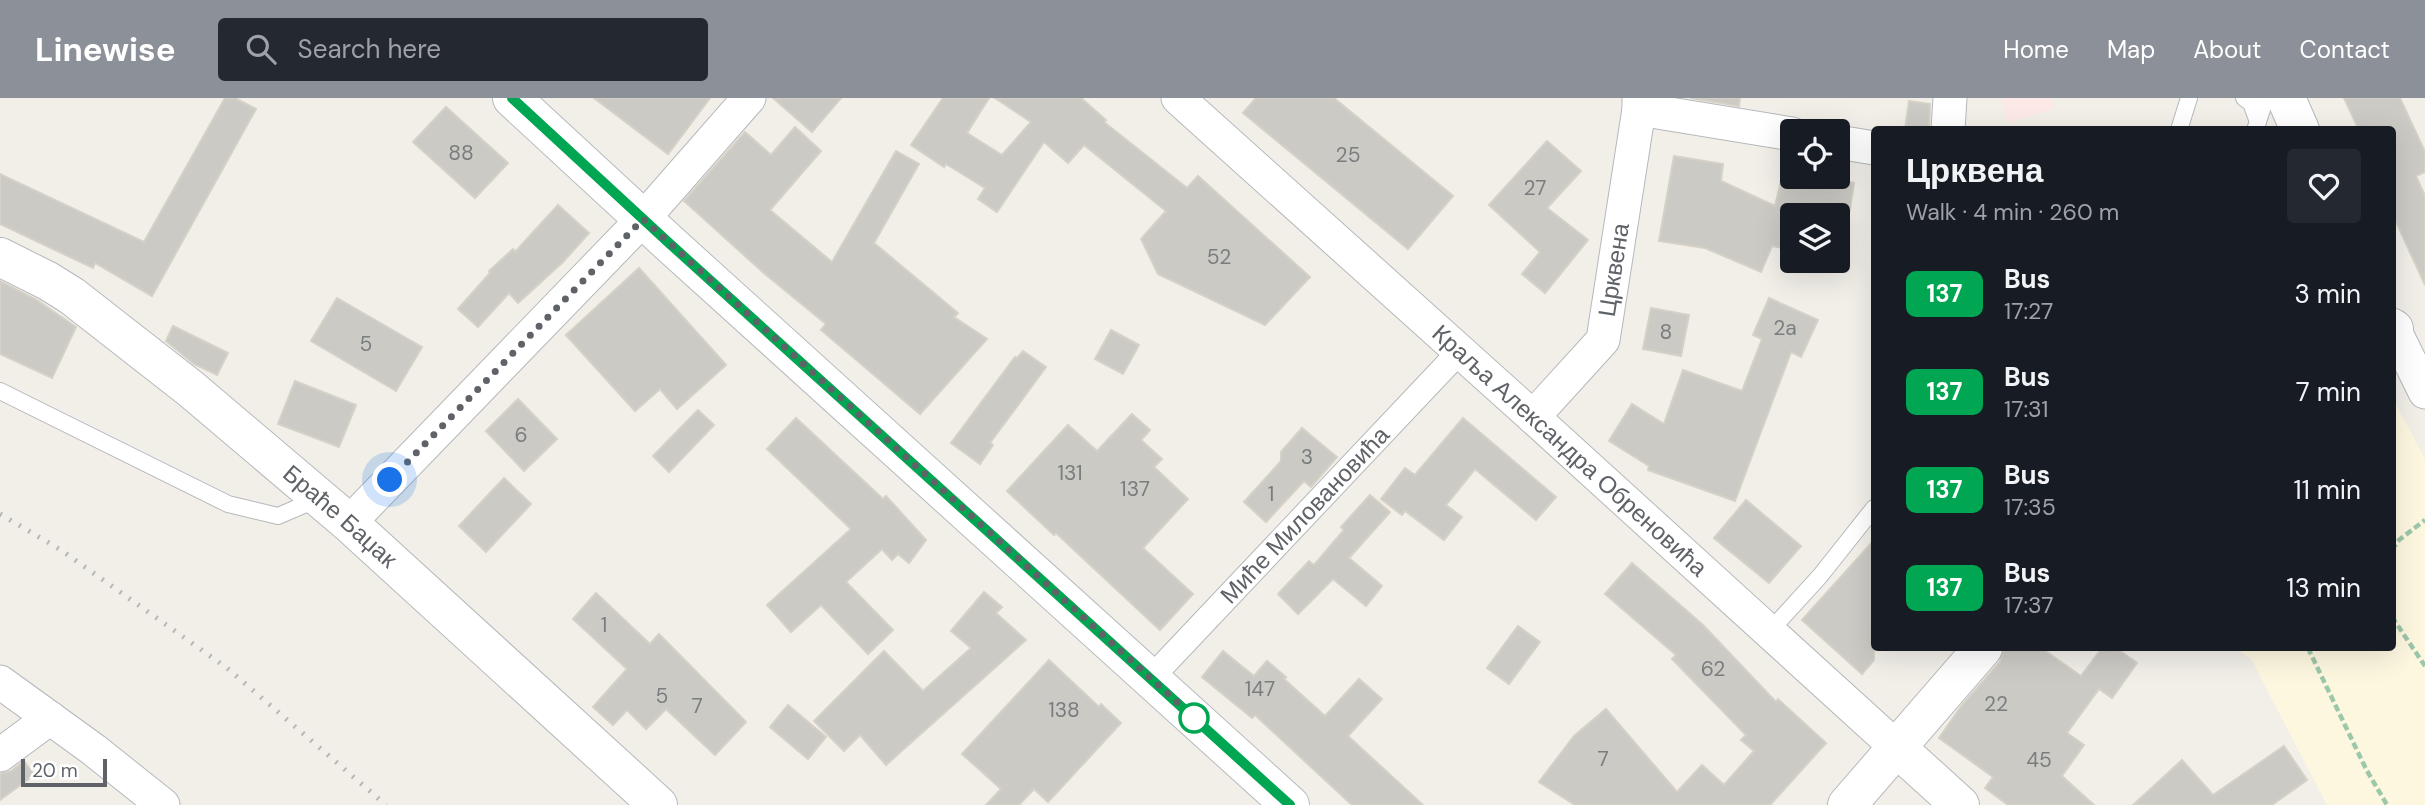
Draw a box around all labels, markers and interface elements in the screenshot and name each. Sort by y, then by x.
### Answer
search box [218,18,708,81]
text: Linewise [35,28,176,71]
icon: search [242,30,280,68]
text: Search here [298,32,441,66]
text: Home [2003,34,2069,65]
text: Map [2107,34,2155,65]
text: About [2193,34,2262,65]
text: Contact [2300,34,2390,65]
map controls [1780,119,1850,273]
button: locate [1780,119,1850,189]
house number: 88 [448,139,474,167]
house number: 25 [1336,141,1360,169]
text: Црквена [1906,149,2043,192]
button: heart [2287,149,2361,223]
house number: 27 [1524,174,1546,202]
text: Walk · 4 min · 260 m [1906,197,2119,227]
button: layers [1780,203,1850,273]
street label: Црквена [1591,220,1636,319]
house number: 52 [1207,243,1231,271]
text: Bus [2004,262,2050,296]
text: 3 min [2294,277,2361,311]
text: 137 [1927,278,1962,309]
text: 17:27 [2004,296,2053,326]
house number: 2a [1773,314,1797,342]
street label: Краља Александра Обреновића [1426,318,1715,583]
house number: 8 [1660,318,1672,346]
house number: 5 [360,330,372,358]
text: Bus [2004,360,2050,394]
text: 7 min [2296,375,2361,409]
text: 137 [1927,376,1962,407]
text: 17:31 [2004,394,2048,424]
street label: Миће Миловановића [1213,419,1396,610]
house number: 6 [514,421,528,449]
house number: 3 [1301,443,1313,471]
street label: Браће Баџак [277,458,404,575]
text: Bus [2004,458,2050,492]
house number: 131 [1057,459,1083,487]
your location [372,462,407,497]
text: 11 min [2294,473,2361,507]
text: 137 [1927,474,1962,505]
house number: 137 [1120,475,1150,503]
house number: 1 [1268,480,1274,508]
text: 17:35 [2004,492,2056,522]
text: Bus [2004,556,2050,590]
text: 13 min [2286,571,2361,605]
text: 137 [1927,572,1962,603]
text: 17:37 [2004,590,2054,620]
house number: 1 [601,611,607,639]
house number: 62 [1701,655,1725,683]
house number: 147 [1245,675,1275,703]
house number: 5 [656,682,668,710]
house number: 22 [1984,690,2008,718]
house number: 7 [691,692,703,720]
house number: 138 [1048,696,1080,724]
unlabelled marker [1179,703,1209,733]
house number: 7 [1597,745,1609,773]
house number: 45 [2026,746,2052,774]
scale bar [21,756,107,788]
text: 20 m [32,758,78,783]

